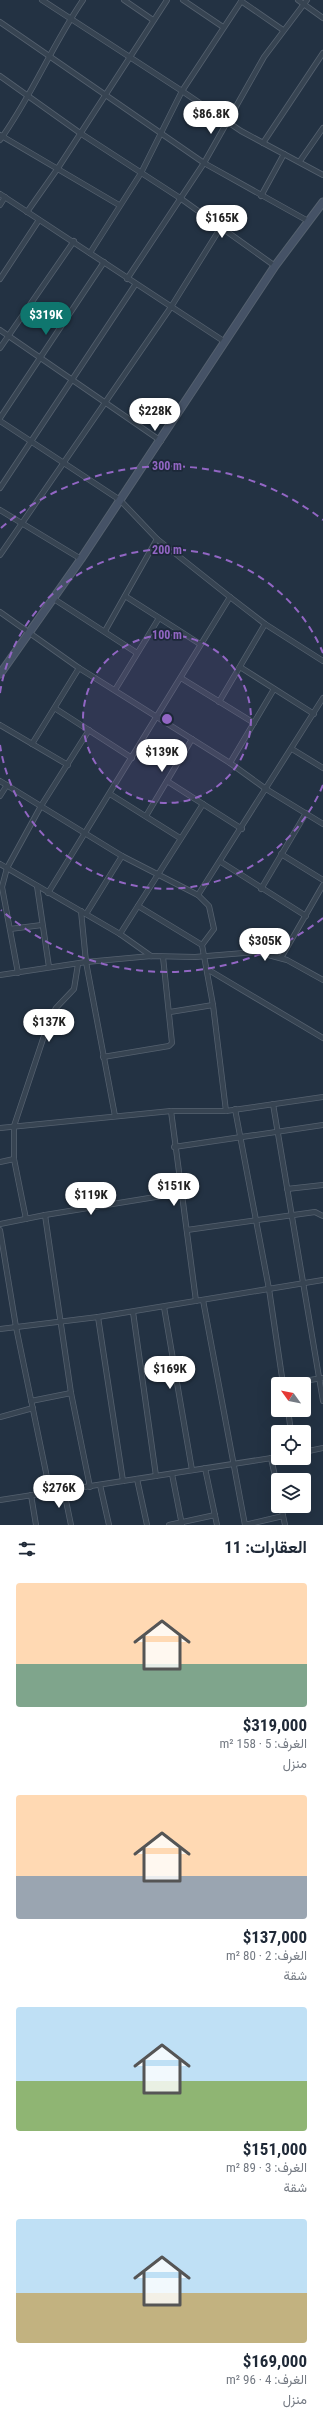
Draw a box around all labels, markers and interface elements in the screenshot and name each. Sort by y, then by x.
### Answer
pin: $86.8K [178,101,244,135]
text: $86.8K [192,106,230,121]
pin: $165K [194,205,250,239]
text: $165K [205,210,239,225]
pin: $319K [18,302,74,336]
text: $319K [29,307,63,322]
pin: $228K [127,398,183,432]
text: $228K [138,403,172,418]
text: 300 m [152,459,182,473]
text: 200 m [152,543,182,557]
text: 100 m [152,628,182,642]
centre of rings [160,712,174,726]
pin: $139K [134,739,190,773]
text: $139K [145,744,179,759]
pin: $305K [237,928,293,962]
text: $305K [248,933,282,948]
pin: $137K [21,1009,77,1043]
text: $137K [32,1014,66,1029]
pin: $151K [146,1173,202,1207]
text: $151K [157,1178,191,1193]
pin: $119K [63,1182,119,1216]
text: $119K [74,1187,108,1202]
pin: $169K [142,1356,198,1390]
text: $169K [153,1361,187,1376]
north arrow [271,1377,311,1417]
map controls [271,1377,311,1513]
button: locate [271,1425,311,1465]
button: layers [271,1473,311,1513]
pin: $276K [31,1475,87,1509]
text: $276K [42,1480,76,1495]
text: العقارات: 11 [224,1537,307,1557]
icon: filters [16,1538,38,1560]
icon: home [126,1609,198,1681]
text: $319,000 [243,1715,307,1735]
text: الغرف: 5 · 158 m² [219,1736,307,1751]
text: منزل [283,1756,307,1771]
icon: home [126,1821,198,1893]
text: $137,000 [243,1927,307,1947]
text: الغرف: 2 · 80 m² [226,1948,307,1963]
text: شقة [284,1968,307,1983]
icon: home [126,2033,198,2105]
text: $151,000 [243,2139,307,2159]
text: الغرف: 3 · 89 m² [226,2160,307,2175]
text: شقة [284,2180,307,2195]
icon: home [126,2245,198,2317]
text: $169,000 [243,2351,307,2371]
text: الغرف: 4 · 96 m² [226,2372,307,2387]
text: منزل [283,2392,307,2407]

